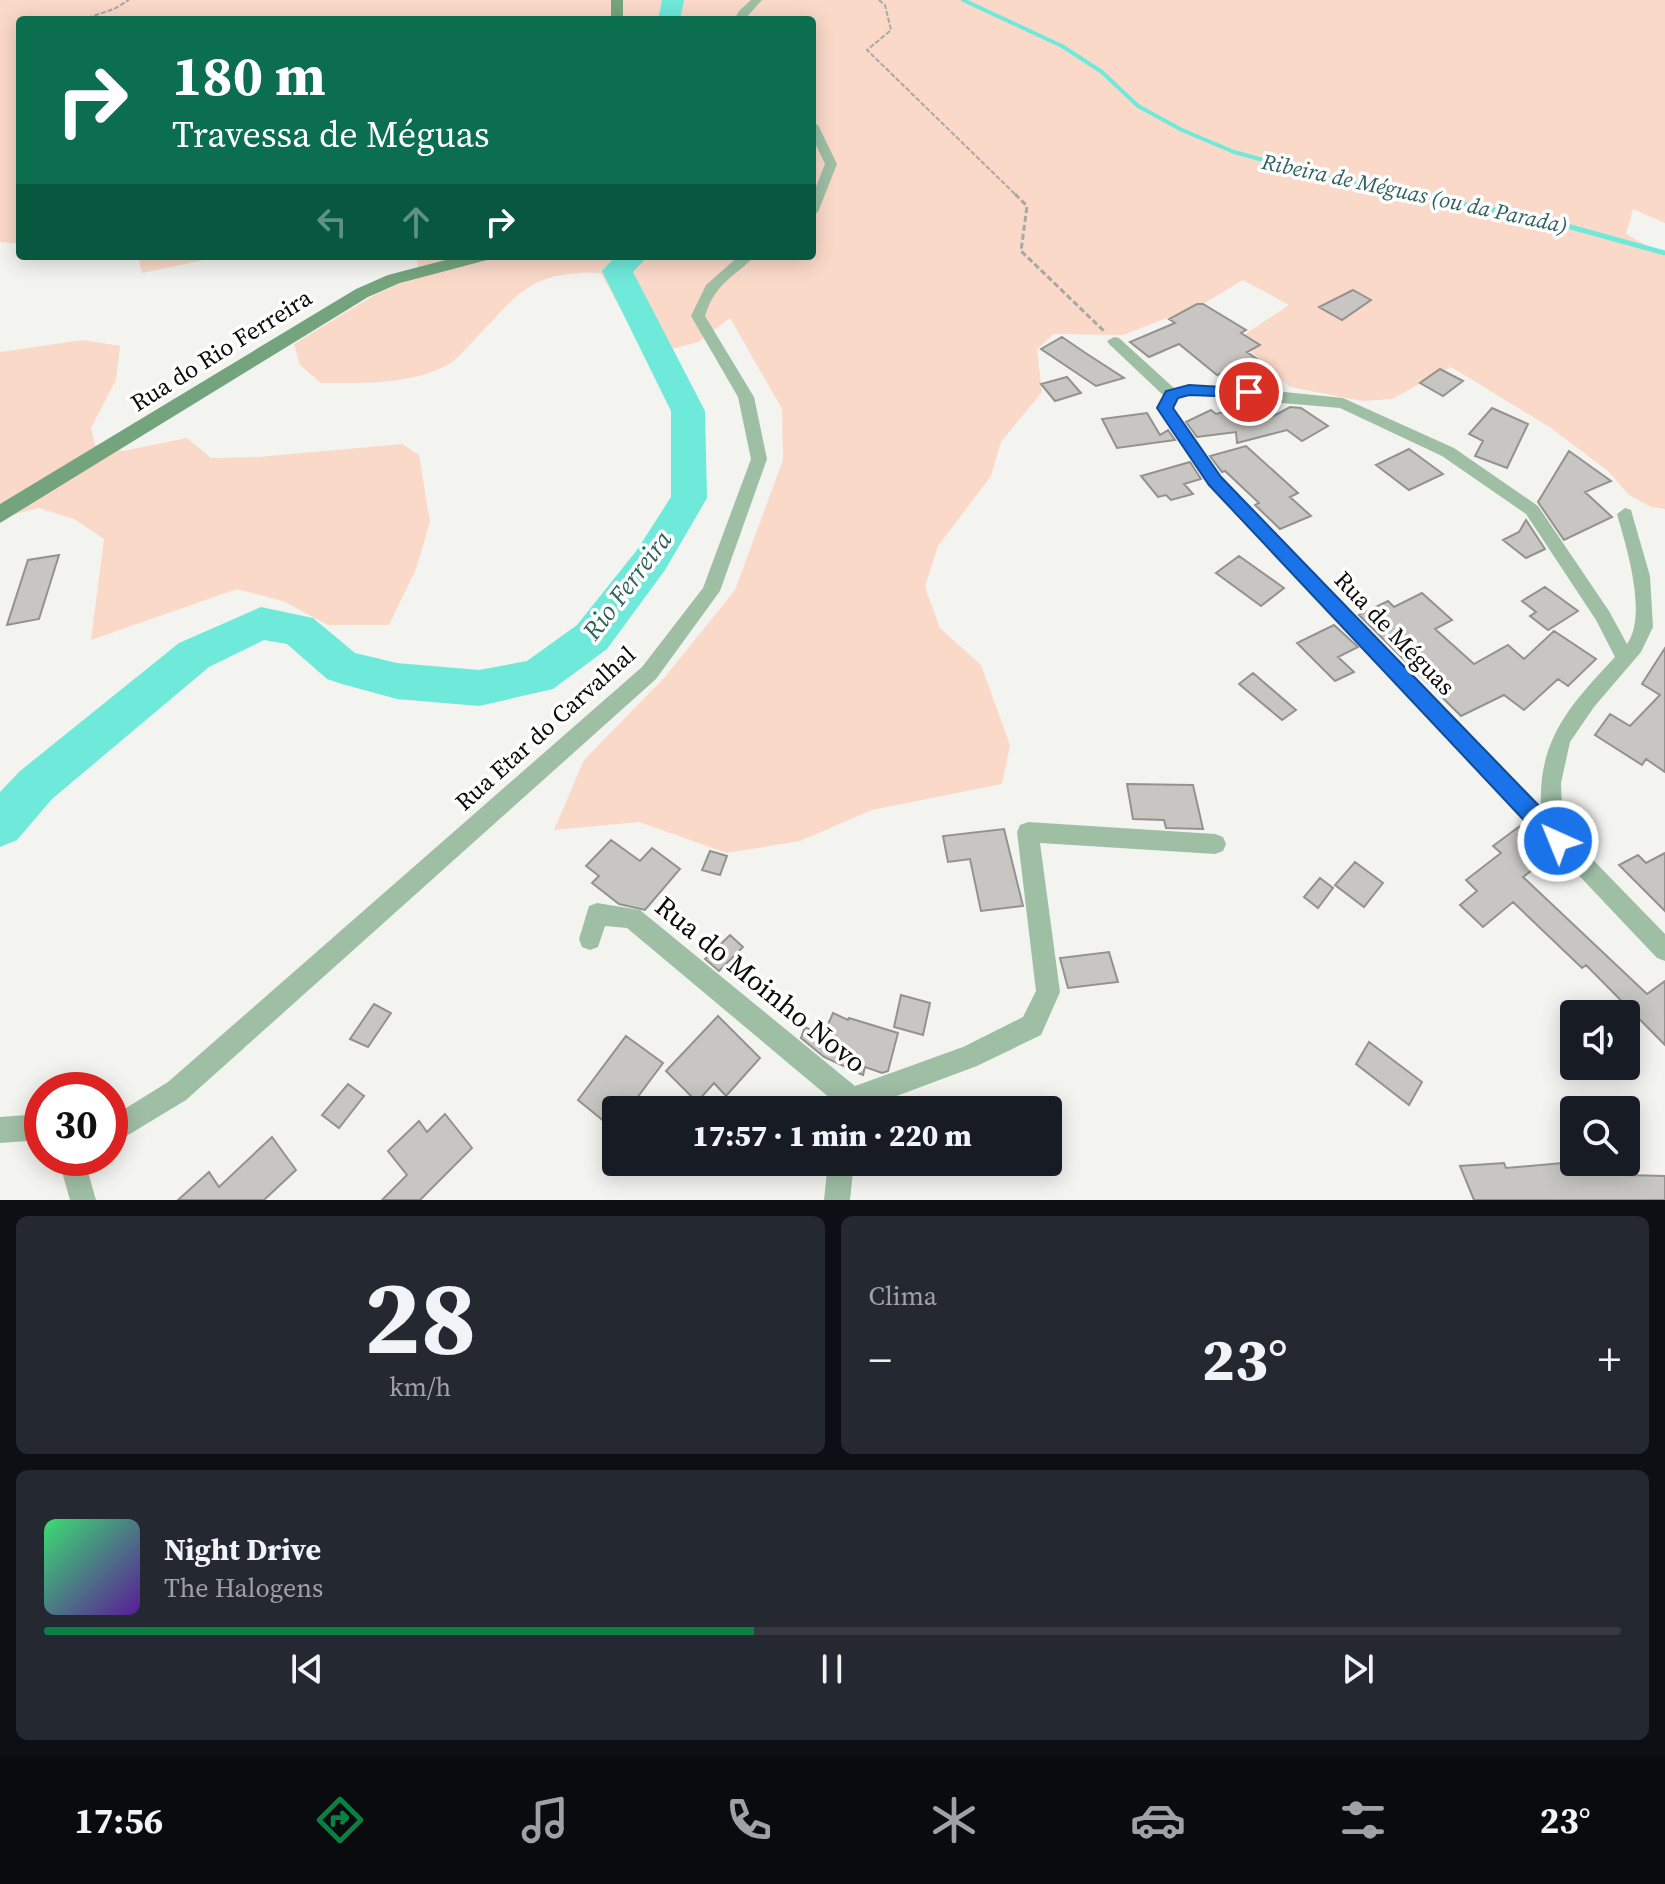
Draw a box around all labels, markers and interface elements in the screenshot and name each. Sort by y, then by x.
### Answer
text: 180 m [172,37,326,114]
icon: right [40,48,144,152]
text: Travessa de Méguas [172,110,490,159]
water label: Ribeira de Méguas (ou da Parada) [1258,146,1571,240]
icon: left [310,200,354,244]
icon: ahead [394,200,438,244]
icon: right [478,200,522,244]
street label: Rua do Rio Ferreira [124,281,319,419]
pin [1215,358,1283,426]
icon: arrive [1227,370,1271,414]
water label: Rio Ferreira [573,522,680,648]
street label: Rua de Méguas [1327,564,1463,702]
street label: Rua Etar do Carvalhal [448,638,642,818]
position arrow [1516,799,1600,883]
street label: Rua do Moinho Novo [647,887,875,1081]
map controls [1560,1000,1640,1176]
button: sound [1560,1000,1640,1080]
speed limit sign: 30 [24,1072,128,1176]
button: search [1560,1096,1640,1176]
text: 17:57 · 1 min · 220 m [692,1115,972,1156]
text: 28 [364,1245,477,1388]
text: Clima [869,1278,937,1314]
text: 23° [1202,1318,1288,1400]
text: − [869,1329,892,1390]
text: + [1598,1329,1621,1390]
text: km/h [389,1369,451,1405]
text: Night Drive [164,1529,321,1570]
text: The Halogens [164,1570,323,1606]
icon: previous [285,1647,329,1691]
icon: pause [810,1647,854,1691]
icon: next [1336,1647,1380,1691]
icon: directions [312,1792,368,1848]
icon: music [517,1792,573,1848]
icon: phone [721,1792,777,1848]
icon: climate [926,1792,982,1848]
icon: car [1130,1792,1186,1848]
icon: filters [1335,1792,1391,1848]
text: 17:56 [74,1796,163,1845]
text: 23° [1540,1796,1591,1845]

